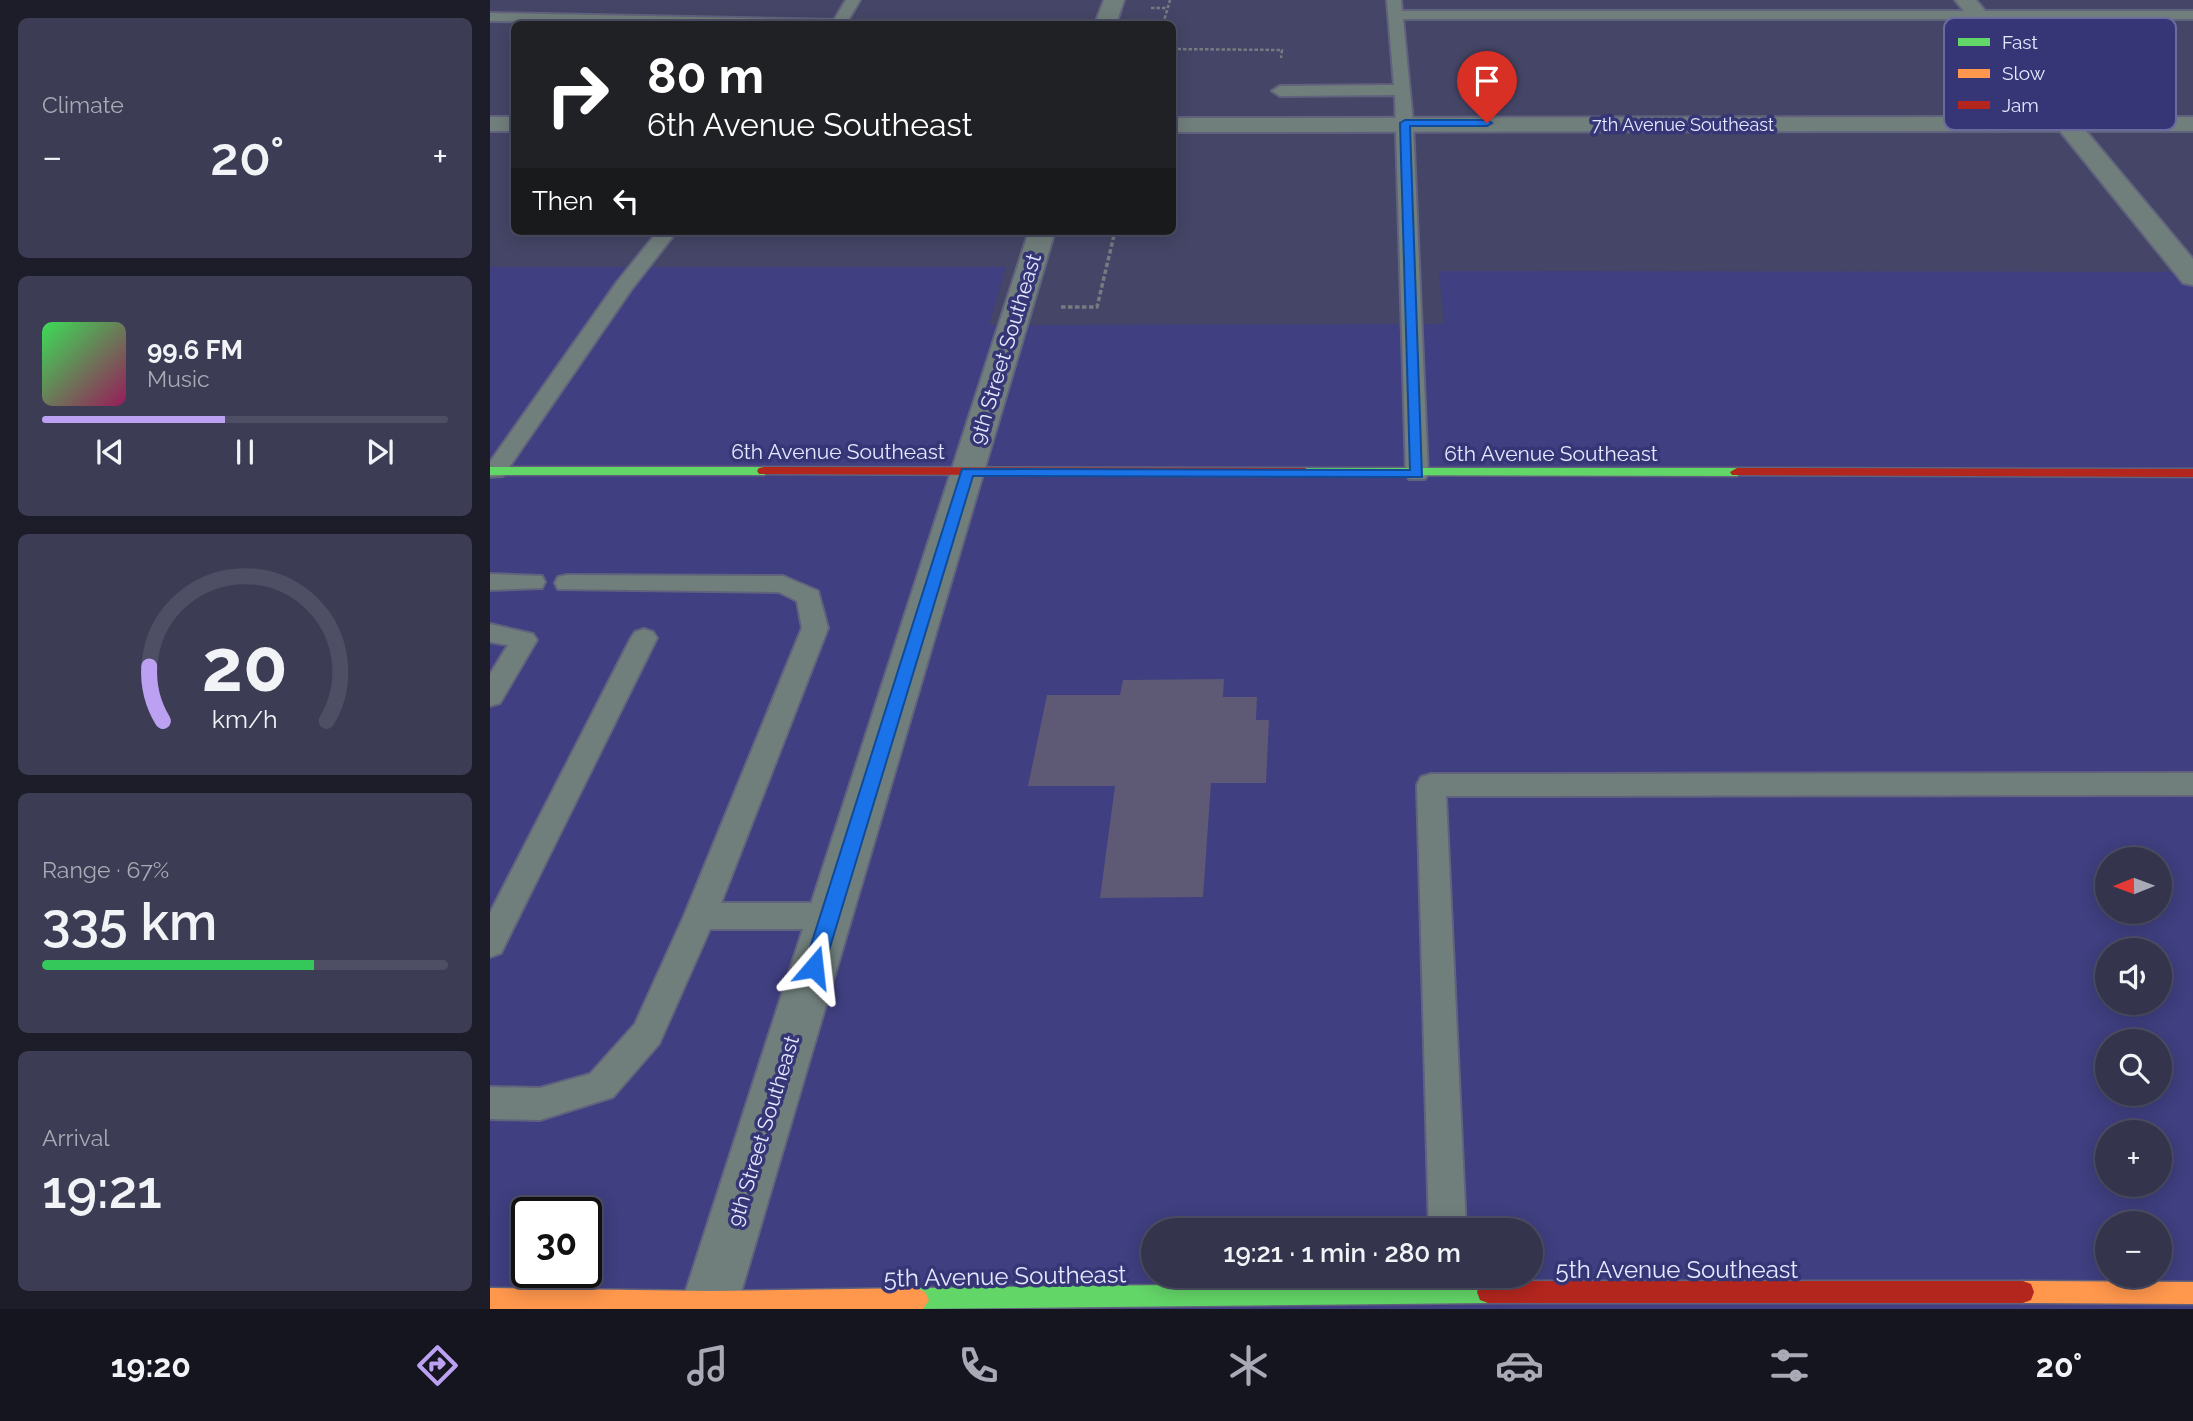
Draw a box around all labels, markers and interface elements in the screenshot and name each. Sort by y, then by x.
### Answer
legend [1944,18,2176,130]
text: Fast [2002,31,2038,53]
text: 80 m [647,47,764,104]
icon: right [532,49,623,140]
pin [1457,51,1517,123]
icon: arrive [1468,62,1506,100]
text: Slow [2002,62,2046,84]
text: Climate [42,91,124,118]
text: Jam [2002,94,2039,116]
text: 6th Avenue Southeast [647,106,973,143]
street label: 7th Avenue Southeast [1592,114,1774,135]
text: 20° [210,126,284,187]
text: − [42,134,62,179]
text: + [432,134,448,179]
icon: left [607,182,645,220]
text: Then [532,186,593,216]
street label: 9th Street Southeast [964,250,1046,448]
text: 99.6 FM [147,335,243,365]
text: Music [147,365,210,392]
icon: previous [91,433,129,471]
icon: pause [226,433,264,471]
icon: next [361,433,399,471]
street label: 6th Avenue Southeast [731,439,945,464]
street label: 6th Avenue Southeast [1444,441,1658,466]
text: 20 [202,623,288,708]
text: km/h [212,703,278,733]
north arrow [2095,847,2172,924]
map controls [2095,847,2172,1288]
text: Range · 67% [42,856,169,883]
text: 335 km [42,891,217,952]
position arrow [777,930,851,1004]
button: sound [2095,938,2172,1015]
button: search [2095,1029,2172,1106]
street label: 9th Street Southeast [722,1032,804,1230]
button: + [2095,1120,2172,1197]
text: Arrival [42,1124,109,1151]
text: 19:21 [42,1159,162,1220]
speed limit sign: 30 [511,1197,602,1288]
button: − [2095,1211,2172,1288]
text: 19:21 · 1 min · 280 m [1223,1238,1461,1268]
street label: 5th Avenue Southeast [1556,1255,1798,1284]
street label: 5th Avenue Southeast [883,1259,1127,1293]
icon: directions [413,1341,462,1390]
icon: music [683,1341,732,1390]
icon: phone [954,1341,1003,1390]
icon: climate [1224,1341,1273,1390]
icon: car [1495,1341,1544,1390]
icon: filters [1765,1341,1814,1390]
text: 19:20 [111,1347,191,1384]
text: 20° [2036,1347,2082,1384]

